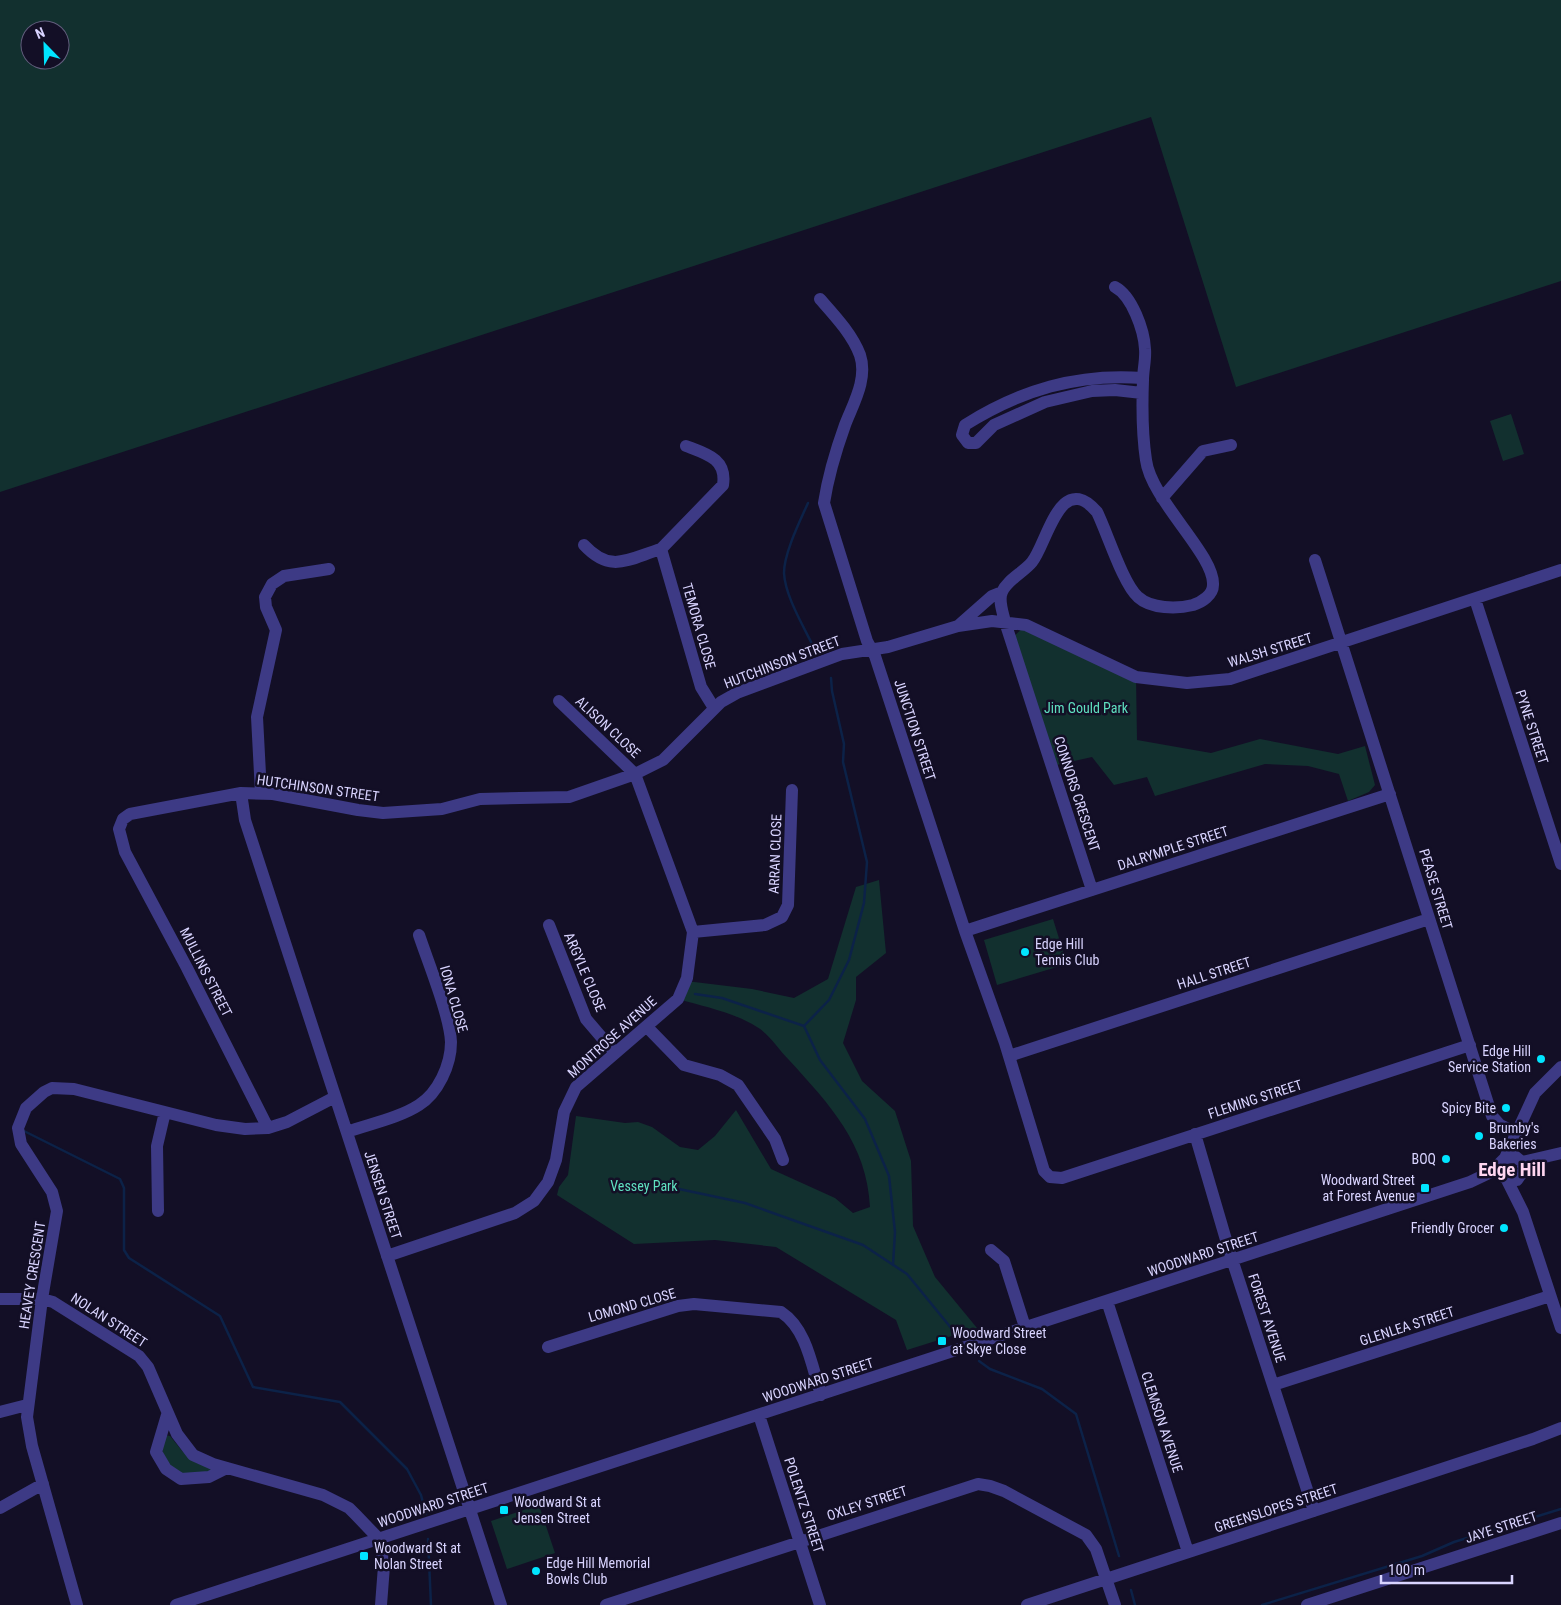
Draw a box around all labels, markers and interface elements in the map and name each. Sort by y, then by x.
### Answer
north arrow [20,20,70,70]
text: N [33,24,47,42]
street label: TEMORA CLOSE [679,581,719,671]
street label: WALSH STREET [1226,630,1314,670]
street label: HUTCHINSON STREET [722,632,842,692]
street label: JUNCTION STREET [891,677,939,783]
street label: PYNE STREET [1512,688,1552,766]
street label: ALISON CLOSE [572,693,644,761]
park label: Jim Gould Park [1044,700,1129,716]
street label: CONNORS CRESCENT [1051,734,1103,854]
street label: HUTCHINSON STREET [256,771,380,805]
street label: ARRAN CLOSE [766,814,784,894]
street label: DALRYMPLE STREET [1116,823,1230,873]
street label: PEASE STREET [1416,847,1456,931]
street label: MULLINS STREET [177,925,235,1019]
street label: ARGYLE CLOSE [561,930,609,1014]
place label: Edge Hill Tennis Club [1035,936,1099,968]
marker: Edge Hill Tennis Club [1019,946,1031,958]
street label: HALL STREET [1175,954,1253,992]
street label: IONA CLOSE [437,964,471,1034]
street label: MONTROSE AVENUE [564,993,660,1081]
place label: Edge Hill Service Station [1448,1043,1531,1075]
marker: Edge Hill Service Station [1535,1053,1547,1065]
street label: FLEMING STREET [1206,1076,1304,1122]
place label: Spicy Bite [1442,1100,1496,1116]
marker: Spicy Bite [1500,1102,1512,1114]
place label: Brumby's Bakeries [1489,1120,1539,1152]
marker: Brumby's Bakeries [1473,1130,1485,1142]
street label: JENSEN STREET [361,1149,405,1241]
place label: BOQ [1412,1151,1436,1167]
marker: BOQ [1440,1153,1452,1165]
district label: Edge Hill [1478,1158,1546,1181]
place label: Woodward Street at Forest Avenue [1321,1172,1415,1204]
park label: Vessey Park [610,1178,678,1194]
marker: Woodward Street at Forest Avenue [1419,1182,1431,1194]
street label: HEAVEY CRESCENT [16,1220,48,1330]
place label: Friendly Grocer [1411,1220,1494,1236]
marker: Friendly Grocer [1498,1222,1510,1234]
street label: WOODWARD STREET [1145,1228,1261,1280]
street label: FOREST AVENUE [1245,1271,1289,1365]
street label: LOMOND CLOSE [586,1285,678,1325]
street label: NOLAN STREET [68,1290,150,1350]
street label: GLENLEA STREET [1358,1303,1456,1349]
place label: Woodward Street at Skye Close [952,1325,1046,1357]
marker: Woodward Street at Skye Close [936,1335,948,1347]
street label: WOODWARD STREET [760,1354,876,1406]
street label: CLEMSON AVENUE [1138,1369,1186,1475]
street label: POLENTZ STREET [781,1455,827,1555]
street label: WOODWARD STREET [375,1479,491,1531]
street label: GREENSLOPES STREET [1212,1481,1340,1535]
street label: OXLEY STREET [825,1482,909,1524]
place label: Woodward St at Jensen Street [514,1494,601,1526]
marker: Woodward St at Jensen Street [498,1504,510,1516]
street label: JAYE STREET [1463,1508,1539,1546]
place label: Woodward St at Nolan Street [374,1540,461,1572]
marker: Woodward St at Nolan Street [358,1550,370,1562]
scale bar [1381,1552,1512,1584]
place label: Edge Hill Memorial Bowls Club [546,1555,650,1587]
text: 100 m [1388,1561,1425,1579]
marker: Edge Hill Memorial Bowls Club [530,1565,542,1577]

